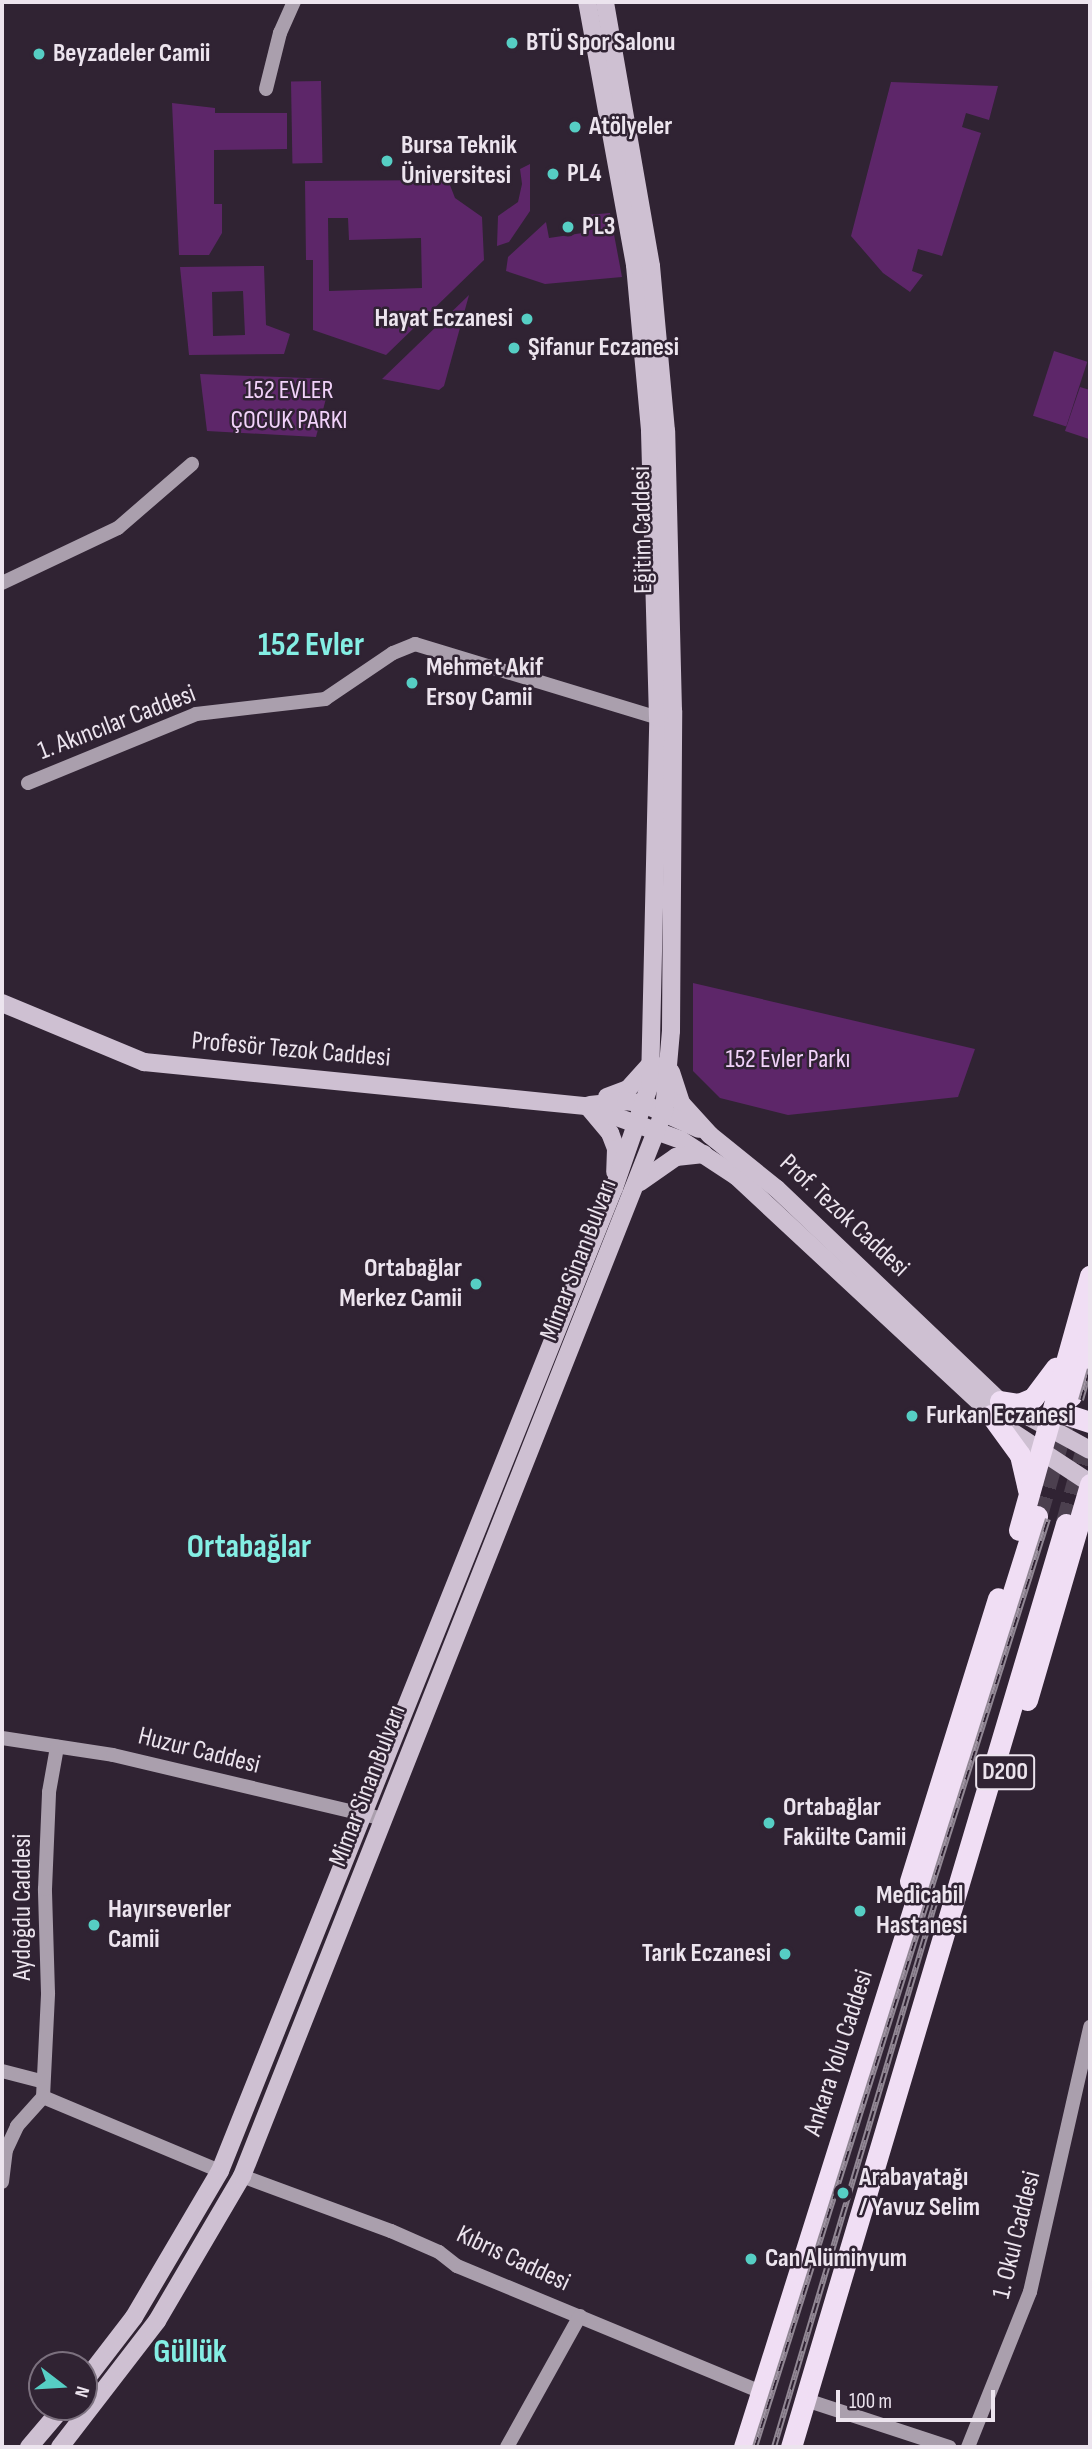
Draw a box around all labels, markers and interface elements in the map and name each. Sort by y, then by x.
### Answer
place label: BTÜ Spor Salonu [526,27,675,59]
marker: BTÜ Spor Salonu [504,35,520,51]
place label: Beyzadeler Camii [53,38,210,70]
marker: Beyzadeler Camii [31,46,47,62]
place label: Atölyeler [589,111,672,143]
marker: Atölyeler [567,119,583,135]
place label: Bursa Teknik Üniversitesi [401,130,517,192]
marker: Bursa Teknik Üniversitesi [379,153,395,169]
place label: PL4 [567,158,602,190]
marker: PL4 [545,166,561,182]
place label: PL3 [582,211,615,243]
marker: PL3 [560,219,576,235]
place label: Hayat Eczanesi [374,303,513,335]
marker: Hayat Eczanesi [519,311,535,327]
place label: Şifanur Eczanesi [528,332,679,364]
marker: Şifanur Eczanesi [506,340,522,356]
park label: 152 EVLER ÇOCUK PARKI [230,375,348,436]
street label: Eğitim Caddesi [626,466,660,594]
district label: 152 Evler [258,626,364,666]
place label: Mehmet Akif Ersoy Camii [426,652,543,714]
marker: Mehmet Akif Ersoy Camii [404,675,420,691]
street label: 1. Akıncılar Caddesi [34,679,200,767]
street label: Profesör Tezok Caddesi [190,1026,392,1074]
park label: 152 Evler Parkı [726,1044,850,1076]
street label: Prof. Tezok Caddesi [773,1148,915,1284]
street label: Mimar Sinan Bulvarı [534,1175,624,1345]
place label: Ortabağlar Merkez Camii [339,1253,462,1314]
marker: Ortabağlar Merkez Camii [468,1276,484,1292]
place label: Furkan Eczanesi [926,1400,1074,1432]
marker: Furkan Eczanesi [904,1408,920,1424]
district label: Ortabağlar [187,1528,311,1568]
street label: Mimar Sinan Bulvarı [323,1701,413,1871]
street label: Huzur Caddesi [135,1721,263,1781]
road number: D200 [974,1752,1036,1792]
place label: Ortabağlar Fakülte Camii [783,1792,906,1854]
marker: Ortabağlar Fakülte Camii [761,1815,777,1831]
street label: Aydoğdu Caddesi [7,1834,39,1980]
place label: Medicabil Hastanesi [876,1880,968,1941]
place label: Hayırseverler Camii [108,1894,231,1955]
marker: Medicabil Hastanesi [850,1901,870,1921]
marker: Hayırseverler Camii [86,1917,102,1933]
place label: Tarık Eczanesi [642,1938,771,1970]
marker: Tarık Eczanesi [777,1946,793,1962]
street label: Ankara Yolu Caddesi [798,1966,880,2140]
place label: Arabayatağı / Yavuz Selim [859,2162,980,2224]
street label: 1. Okul Caddesi [986,2168,1048,2302]
marker: Arabayatağı / Yavuz Selim [833,2183,853,2203]
street label: Kıbrıs Caddesi [451,2219,575,2299]
place label: Can Alüminyum [765,2243,907,2275]
marker: Can Alüminyum [743,2251,759,2267]
district label: Güllük [153,2333,227,2373]
north arrow [28,2351,98,2421]
scale bar [840,2376,999,2420]
text: N [69,2383,94,2400]
text: 100 m [849,2389,892,2414]

